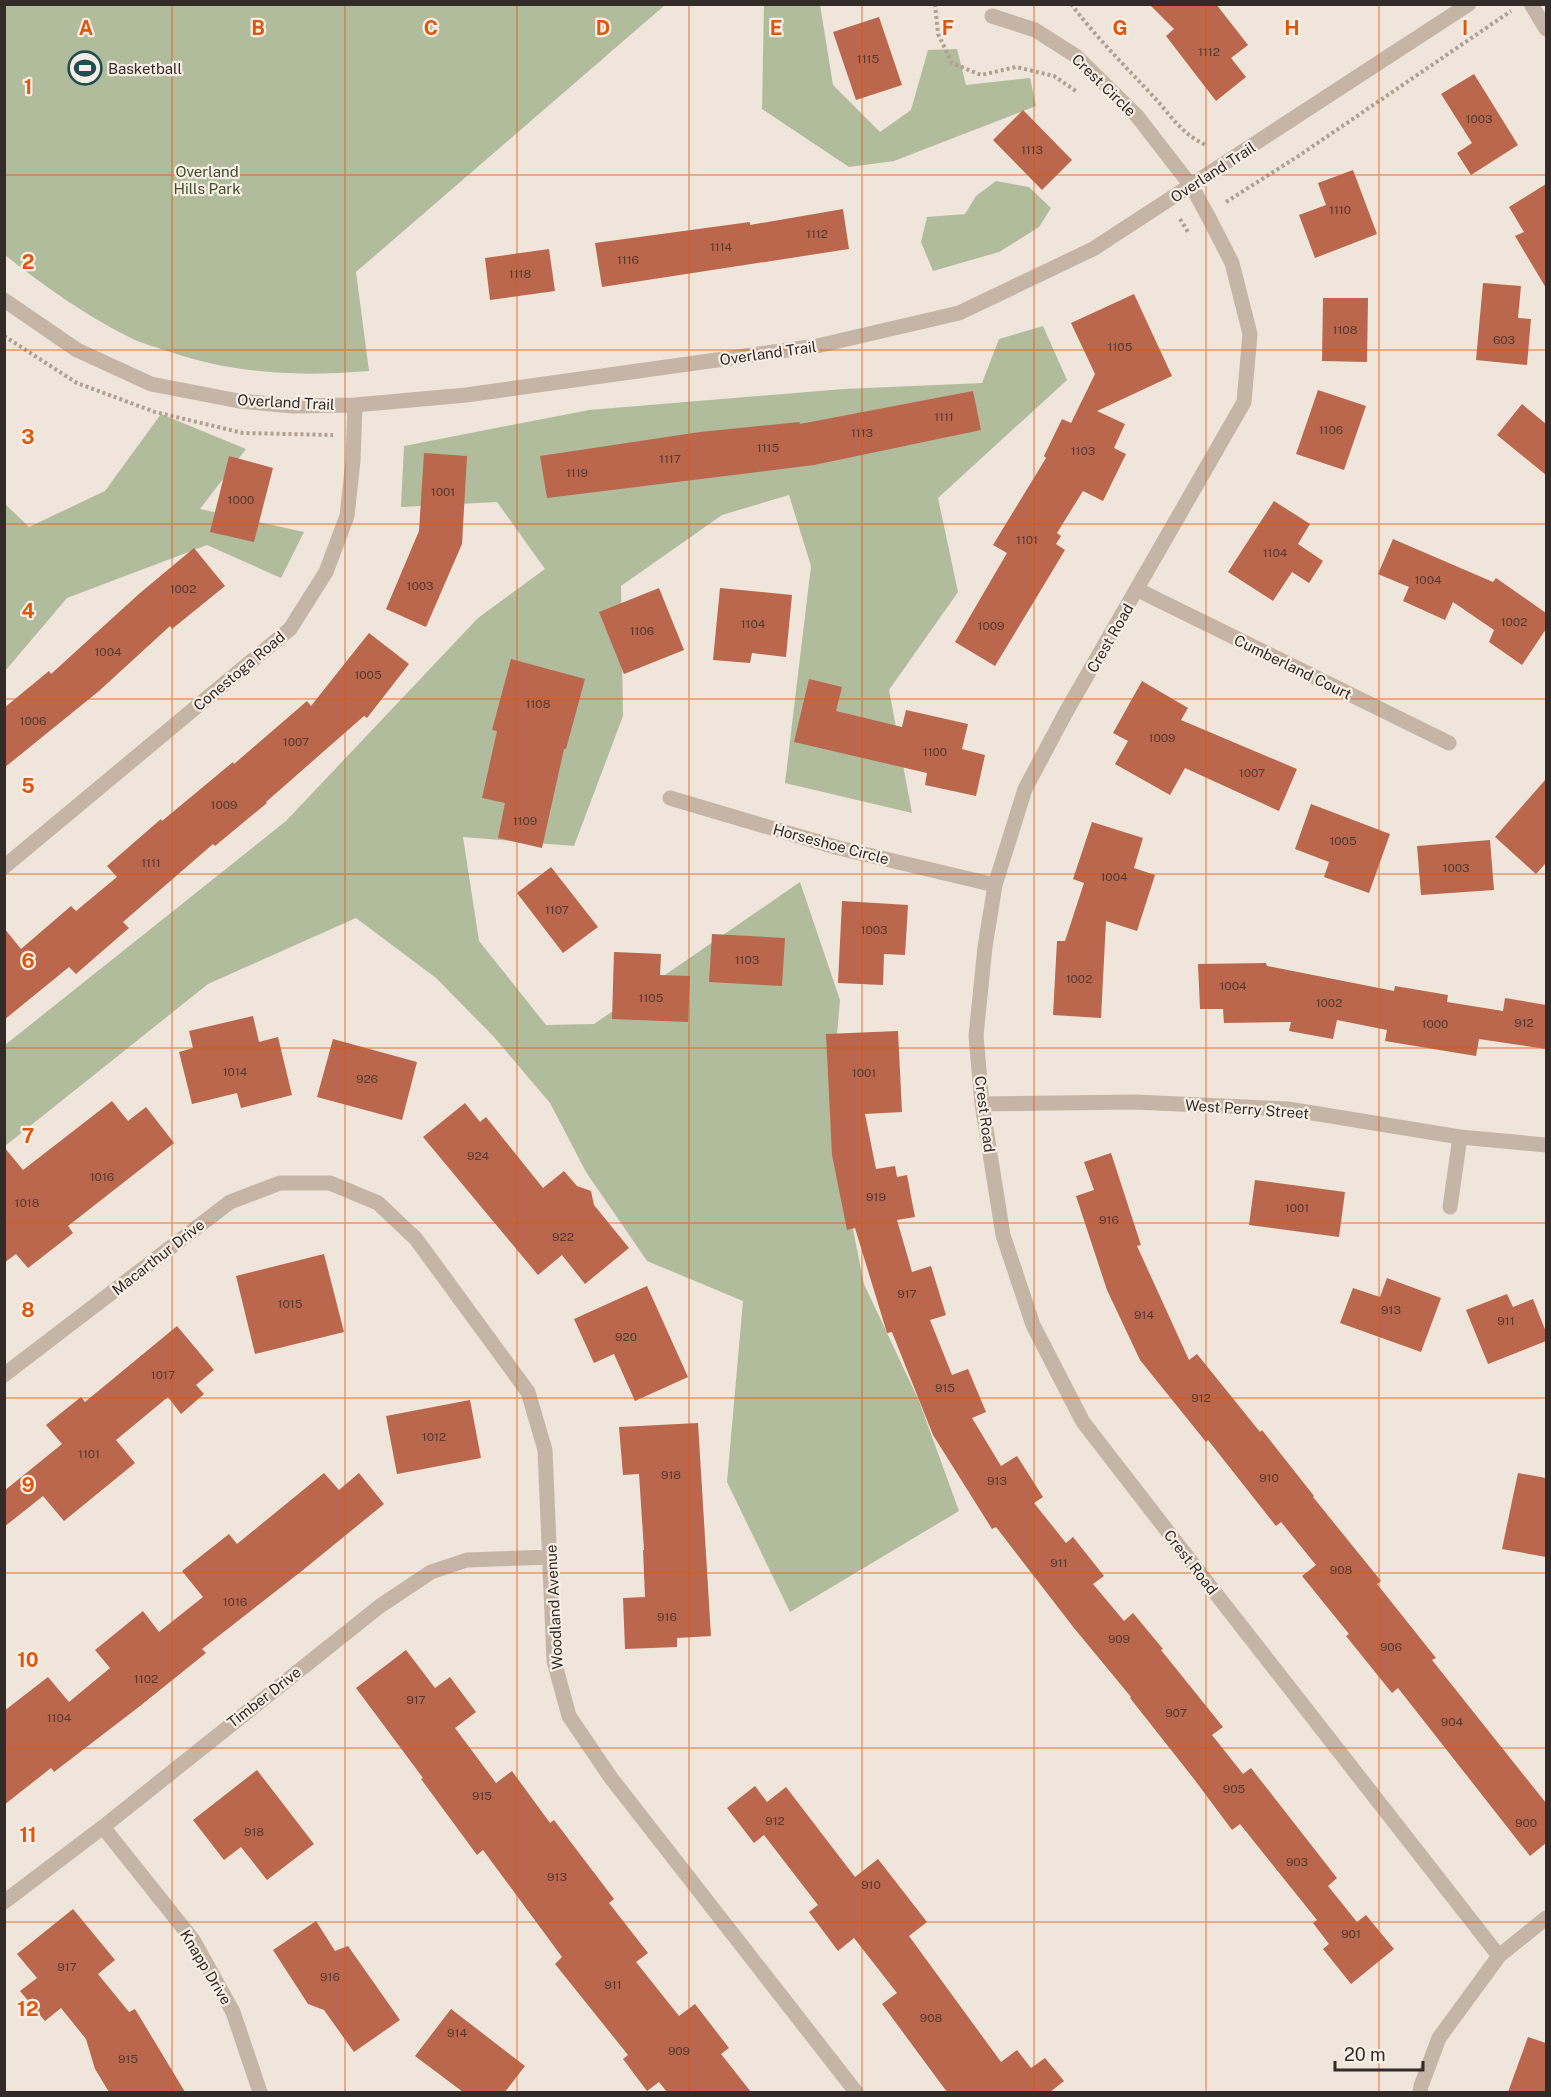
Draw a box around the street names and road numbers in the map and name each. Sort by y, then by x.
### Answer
street label: Crest Circle [1069,50,1139,120]
street label: Overland Trail [1167,138,1259,206]
street label: Overland Trail [719,338,817,368]
street label: Overland Trail [237,391,335,413]
street label: Crest Road [1083,600,1137,676]
street label: Conestoga Road [190,628,288,714]
street label: Cumberland Court [1232,631,1355,703]
street label: Horseshoe Circle [771,820,891,868]
street label: Crest Road [972,1075,998,1153]
street label: West Perry Street [1184,1096,1310,1122]
street label: Macarthur Drive [109,1216,207,1298]
street label: Crest Road [1161,1526,1221,1598]
street label: Woodland Avenue [542,1544,566,1670]
street label: Timber Drive [224,1663,304,1731]
street label: Knapp Drive [177,1926,235,2008]

